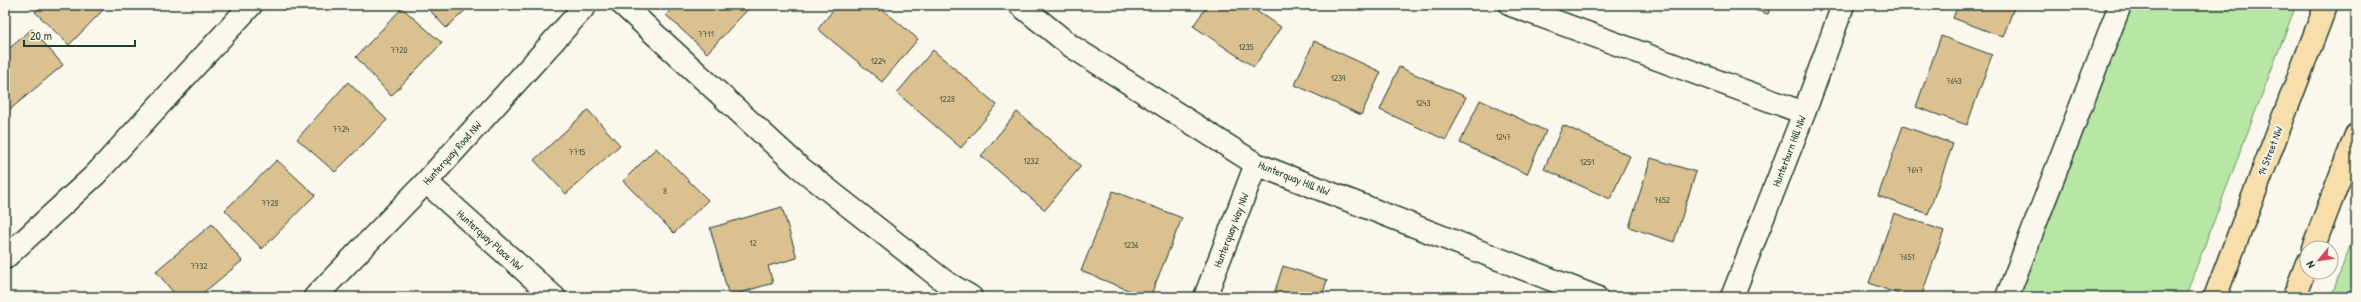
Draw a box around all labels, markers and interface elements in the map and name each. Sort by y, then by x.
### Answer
scale bar [24,22,135,48]
text: 20 m [30,27,52,44]
house number: 7711 [698,28,714,40]
house number: 1235 [1238,41,1254,53]
house number: 7720 [390,44,408,56]
house number: 1224 [870,55,886,67]
house number: 1239 [1331,72,1346,84]
house number: 7643 [1946,75,1962,87]
house number: 1228 [939,93,955,105]
house number: 1243 [1416,97,1430,109]
street label: Hunterburn Hill NW [1769,113,1809,189]
street label: Hunterquay Road NW [420,118,484,188]
house number: 7724 [333,123,350,135]
street label: 14 Street NW [2254,124,2286,178]
house number: 1247 [1495,131,1511,143]
house number: 7715 [569,146,585,158]
house number: 1232 [1023,155,1040,167]
house number: 1251 [1580,156,1594,168]
street label: Hunterquay Hill NW [1256,157,1332,199]
house number: 7647 [1907,164,1923,176]
house number: 8 [663,185,667,197]
street label: Hunterquay Way NW [1210,191,1252,269]
house number: 7652 [1654,194,1671,206]
house number: 7728 [261,197,279,209]
street label: Hunterquay Place NW [454,207,526,274]
house number: 12 [749,237,758,249]
house number: 1236 [1123,239,1139,251]
north arrow [2299,240,2339,280]
house number: 7651 [1899,251,1915,263]
text: N [2303,259,2318,271]
house number: 7732 [190,260,208,272]

